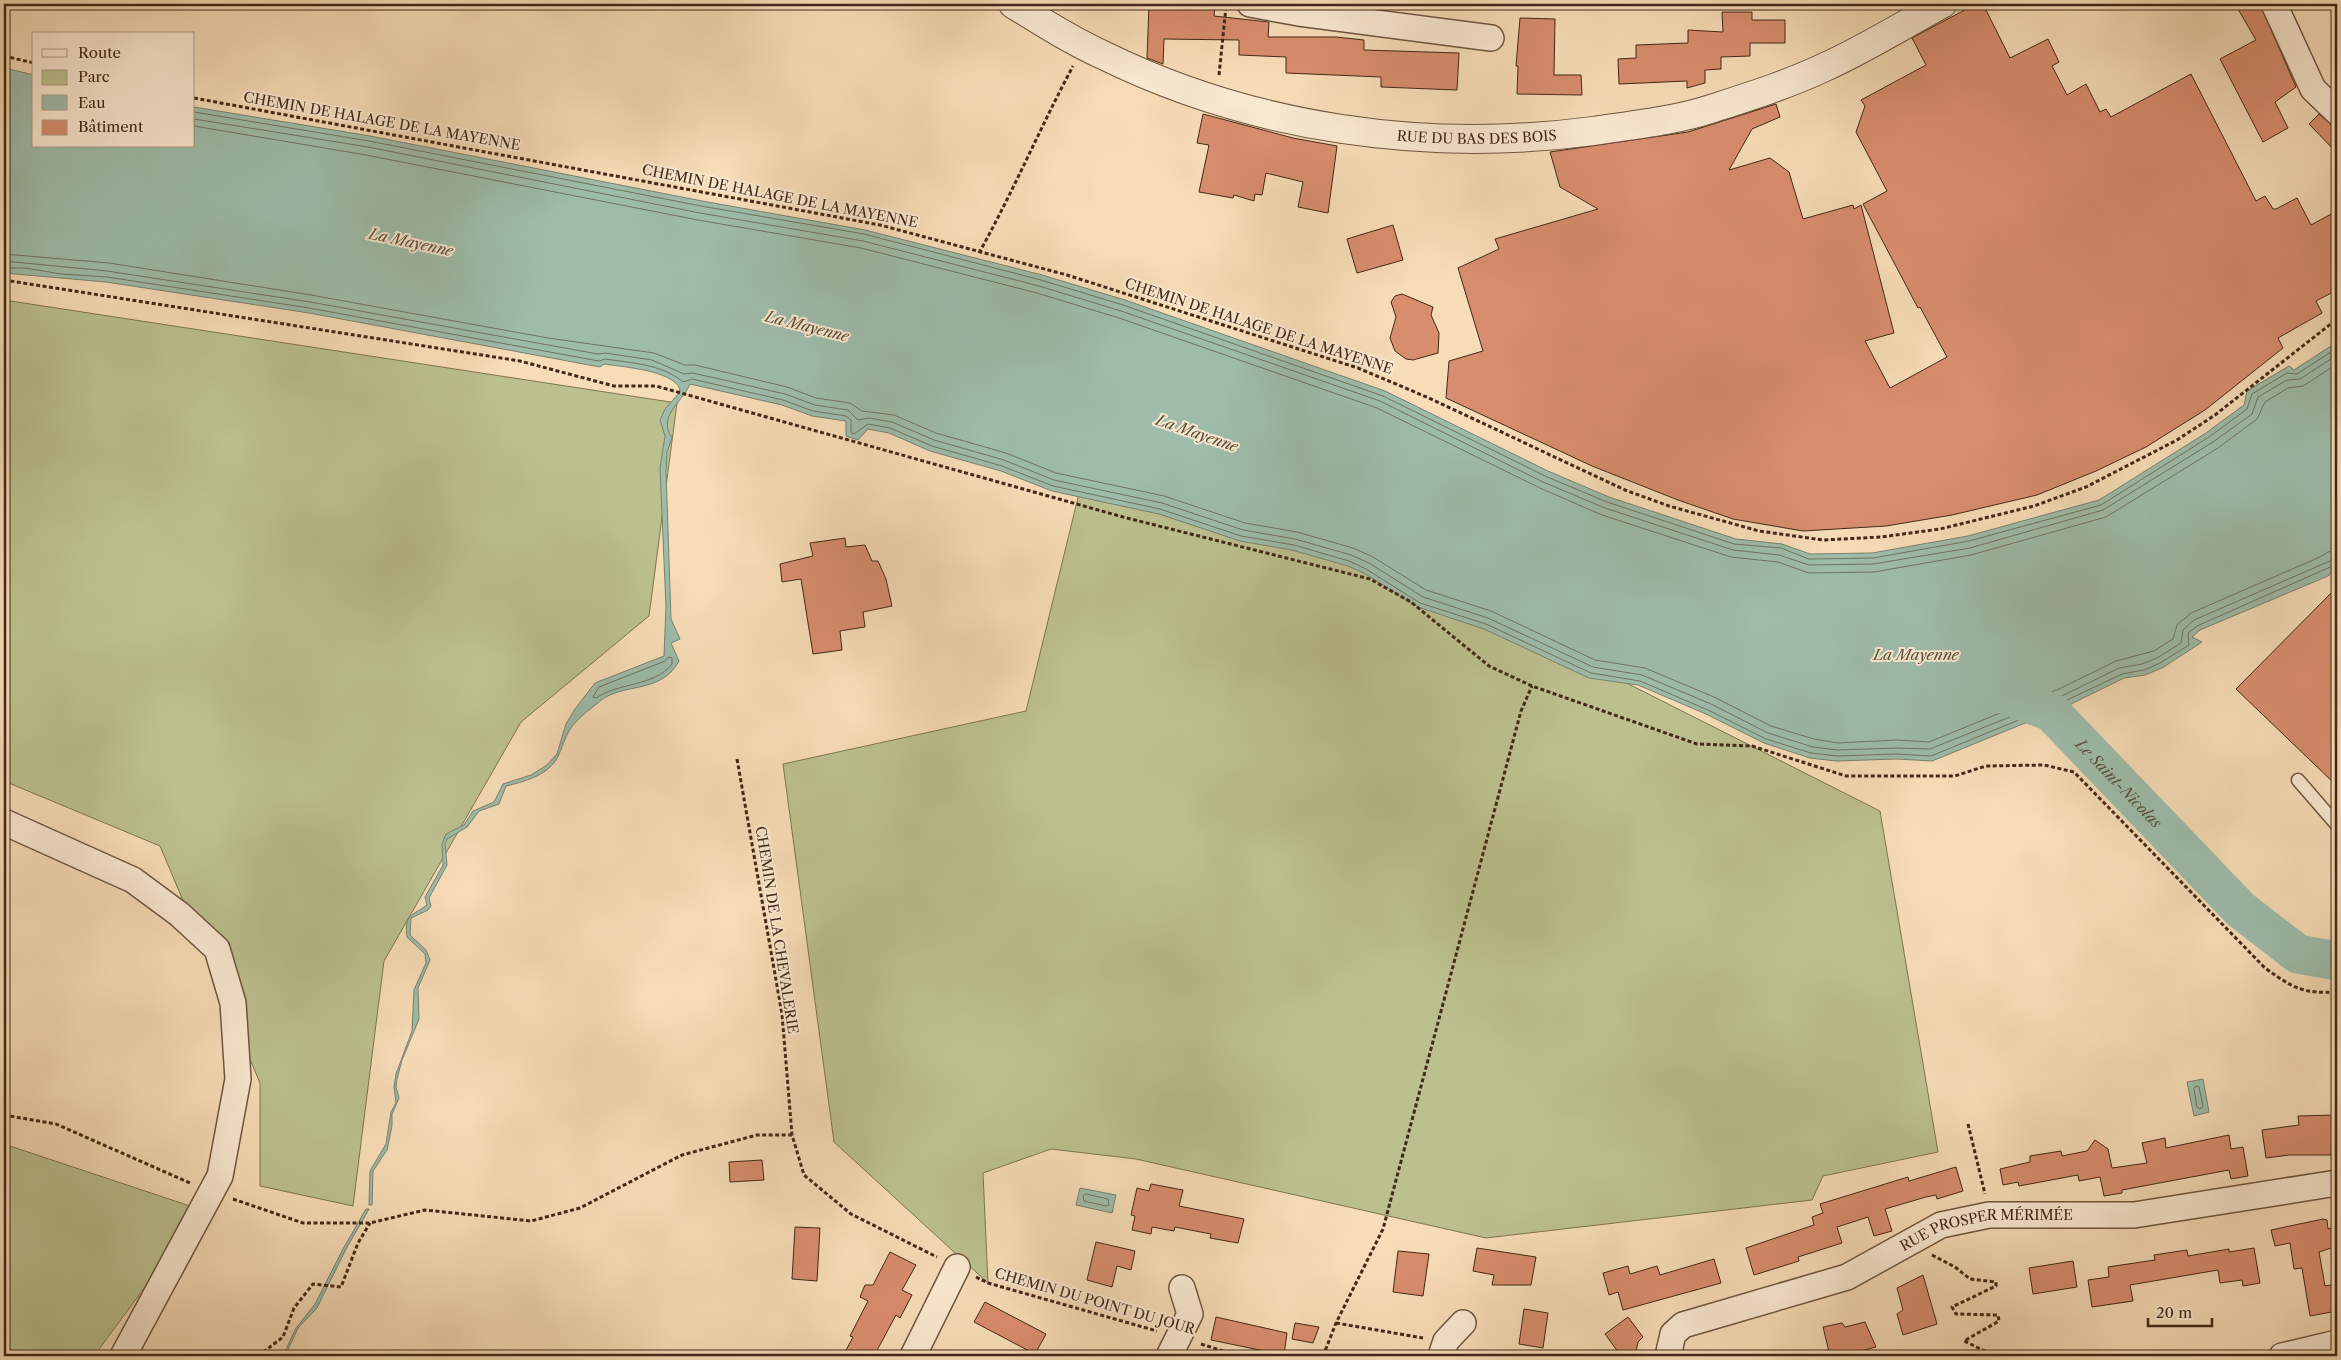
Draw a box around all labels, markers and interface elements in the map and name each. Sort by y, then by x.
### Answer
legend [32,32,195,148]
text: Route [78,43,121,62]
text: Parc [78,67,110,86]
street label: CHEMIN DE HALAGE DE LA MAYENNE [242,88,522,154]
text: Eau [78,93,106,112]
text: Bâtiment [78,117,144,136]
street label: RUE DU BAS DES BOIS [1396,126,1557,148]
street label: CHEMIN DE HALAGE DE LA MAYENNE [640,160,920,232]
water label: La Mayenne [366,224,456,260]
street label: CHEMIN DE HALAGE DE LA MAYENNE [1123,274,1395,378]
water label: La Mayenne [762,306,852,346]
water label: La Mayenne [1153,410,1241,456]
water label: La Mayenne [1872,645,1960,664]
water label: Le Saint-Nicolas [2071,734,2167,832]
street label: CHEMIN DE LA CHEVALERIE [752,825,802,1035]
street label: RUE PROSPER MÉRIMÉE [1897,1206,2073,1255]
street label: CHEMIN DU POINT DU JOUR [993,1264,1198,1338]
scale bar [2148,1295,2212,1327]
text: 20 m [2156,1303,2192,1322]

